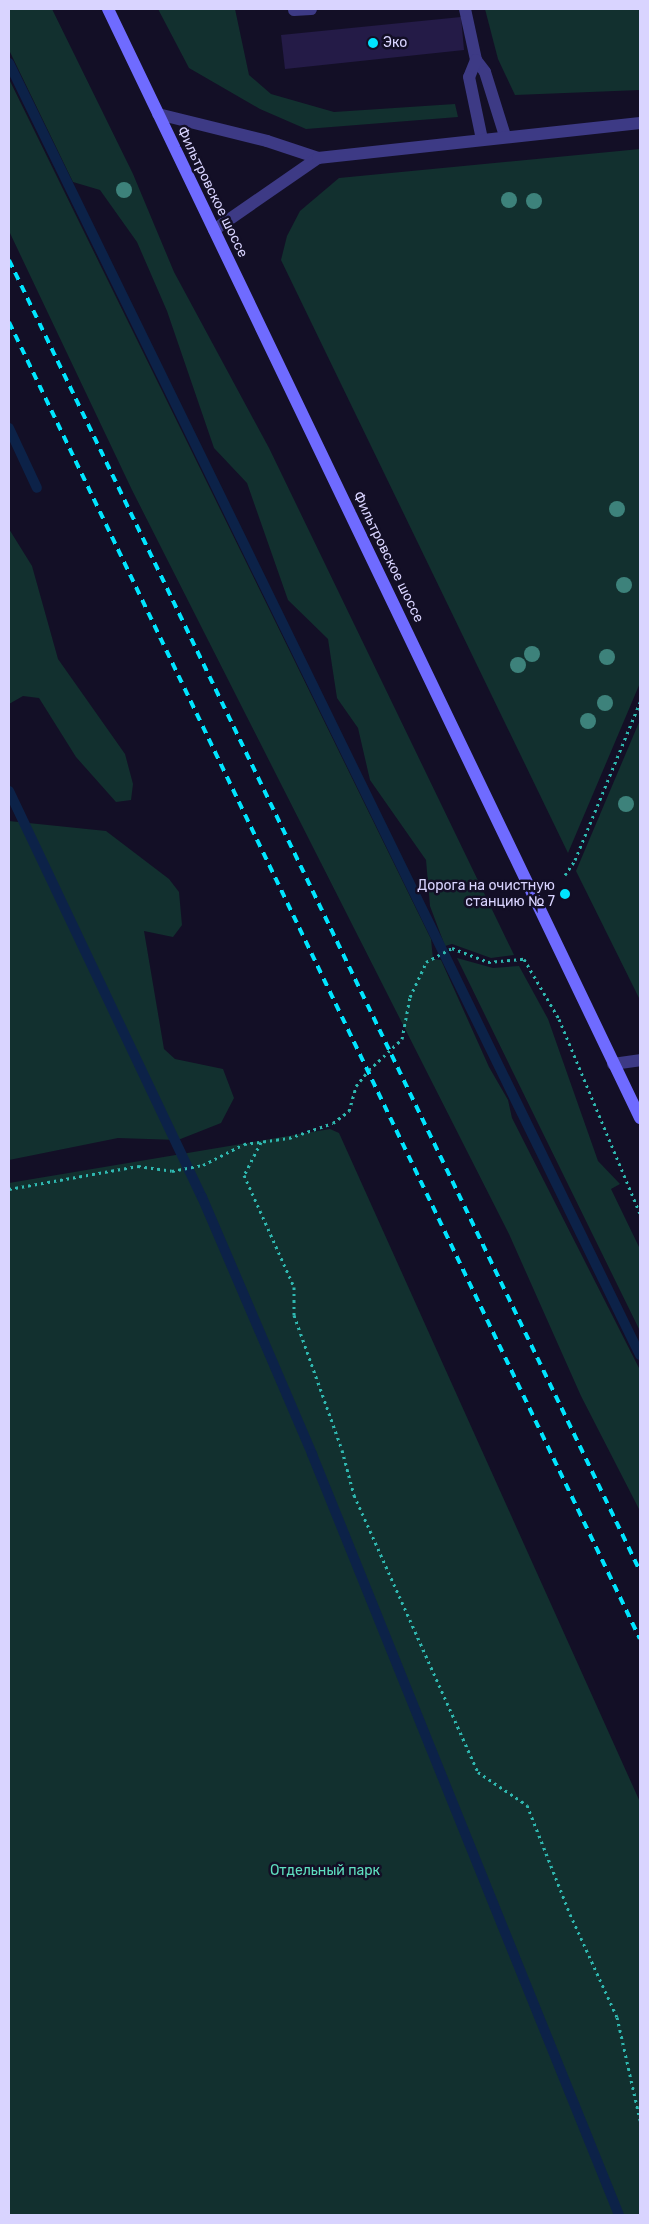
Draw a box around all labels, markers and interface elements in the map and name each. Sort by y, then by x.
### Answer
place label: Эко [383,35,407,51]
marker: Эко [367,37,379,49]
street label: Фильтровское шоссе [173,124,251,260]
street label: Фильтровское шоссе [349,489,427,625]
place label: Дорога на очистную станцию № 7 [417,878,555,910]
marker: Дорога на очистную станцию № 7 [559,888,571,900]
park label: Отдельный парк [270,1863,380,1879]

